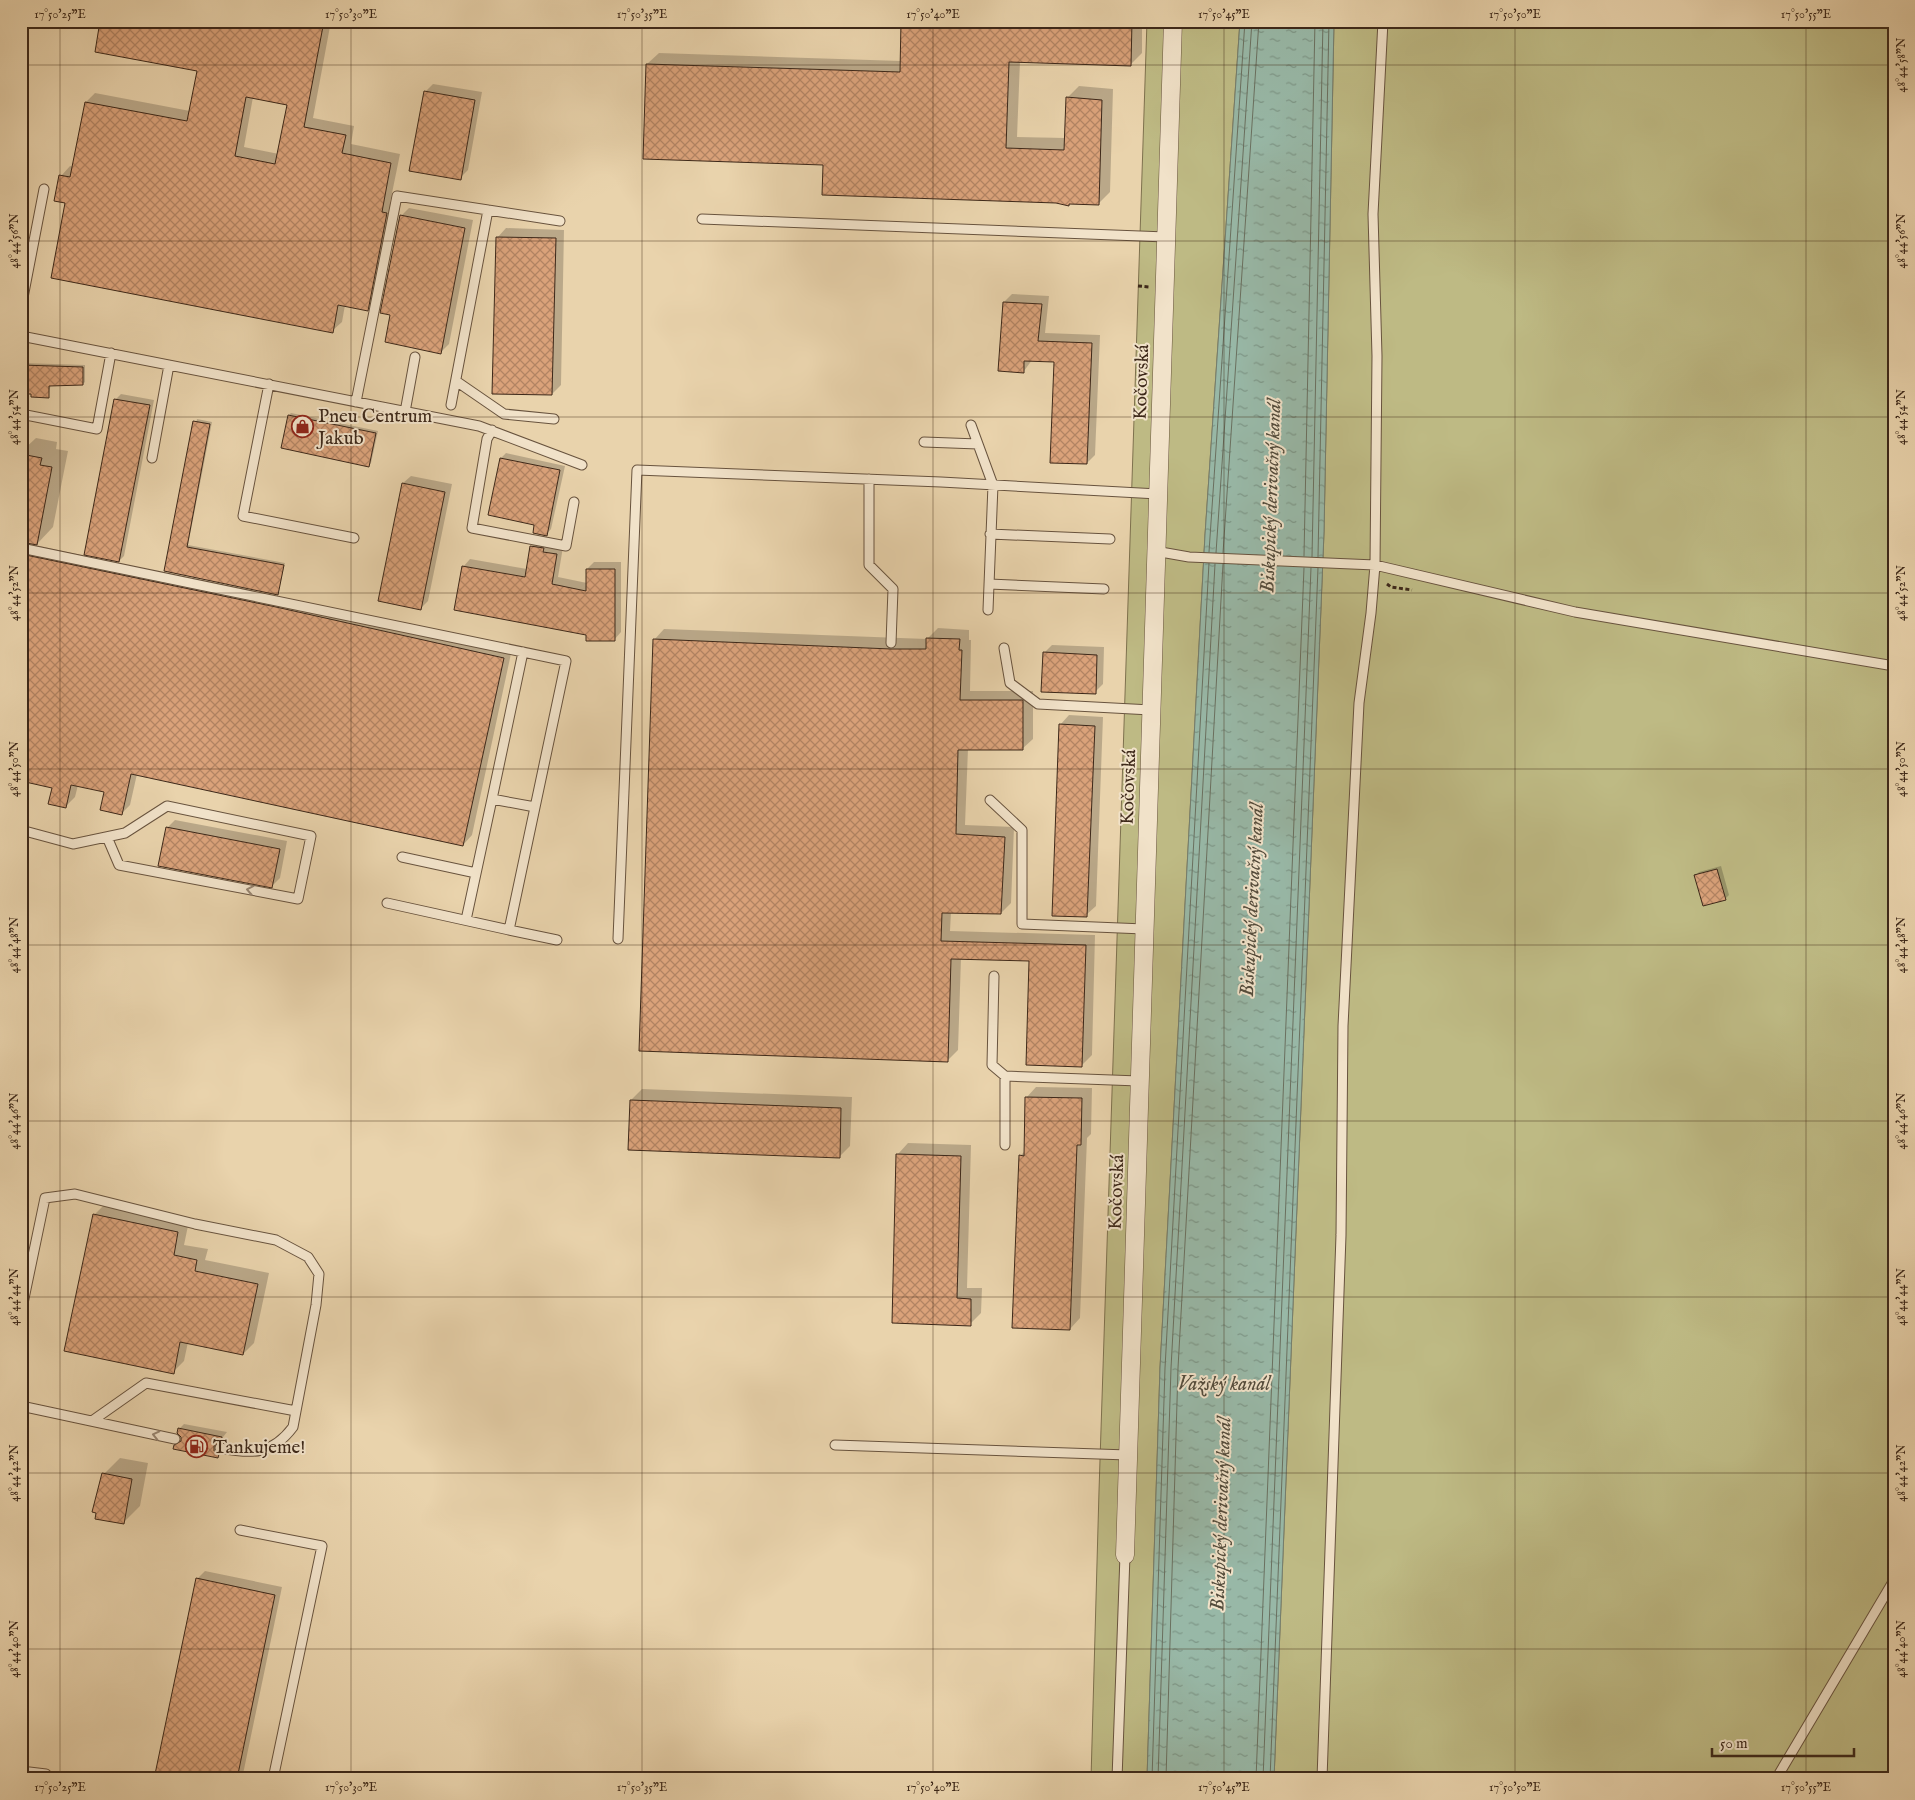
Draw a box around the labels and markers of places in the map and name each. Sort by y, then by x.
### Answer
place label: Pneu Centrum Jakub [316,405,433,451]
shop icon: Pneu Centrum Jakub [290,414,314,438]
fuel station icon: Tankujeme! [185,1434,209,1458]
place label: Tankujeme! [213,1436,306,1460]

